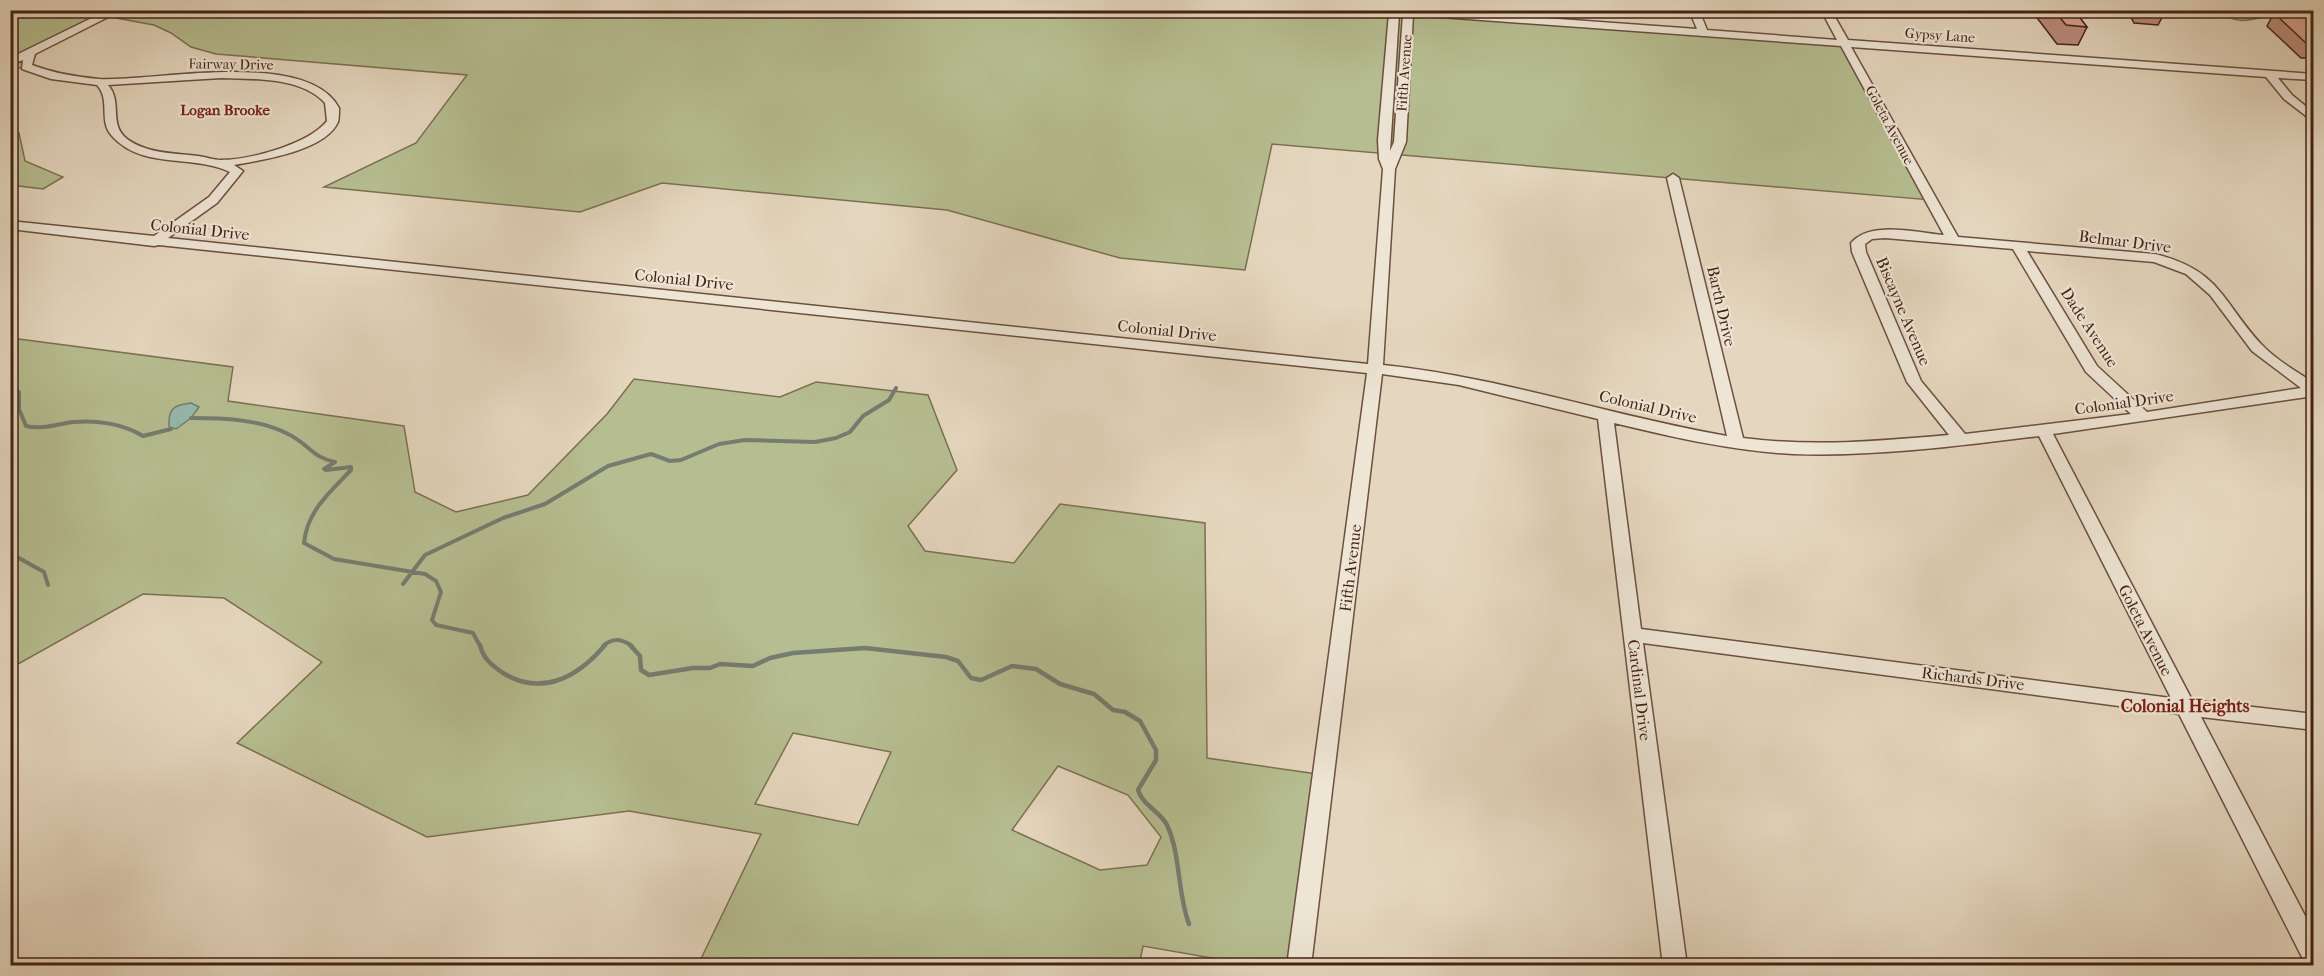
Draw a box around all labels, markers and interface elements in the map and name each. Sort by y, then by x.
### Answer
street label: Gypsy Lane [1904,25,1976,46]
street label: Fifth Avenue [1393,34,1416,112]
street label: Fairway Drive [188,55,274,74]
street label: Goleta Avenue [1862,83,1918,168]
district label: Logan Brooke [180,101,270,119]
street label: Colonial Drive [150,215,250,244]
street label: Belmar Drive [2078,226,2172,257]
street label: Biscayne Avenue [1872,254,1935,368]
street label: Barth Drive [1703,264,1740,348]
street label: Colonial Drive [634,265,734,294]
street label: Dade Avenue [2057,284,2122,371]
street label: Colonial Drive [1117,316,1217,345]
street label: Colonial Drive [1597,386,1699,427]
street label: Colonial Drive [2074,386,2175,419]
street label: Fifth Avenue [1336,523,1365,613]
street label: Goleta Avenue [2114,581,2177,679]
street label: Cardinal Drive [1624,638,1655,742]
street label: Richards Drive [1921,663,2025,694]
district label: Colonial Heights [2121,696,2250,717]

